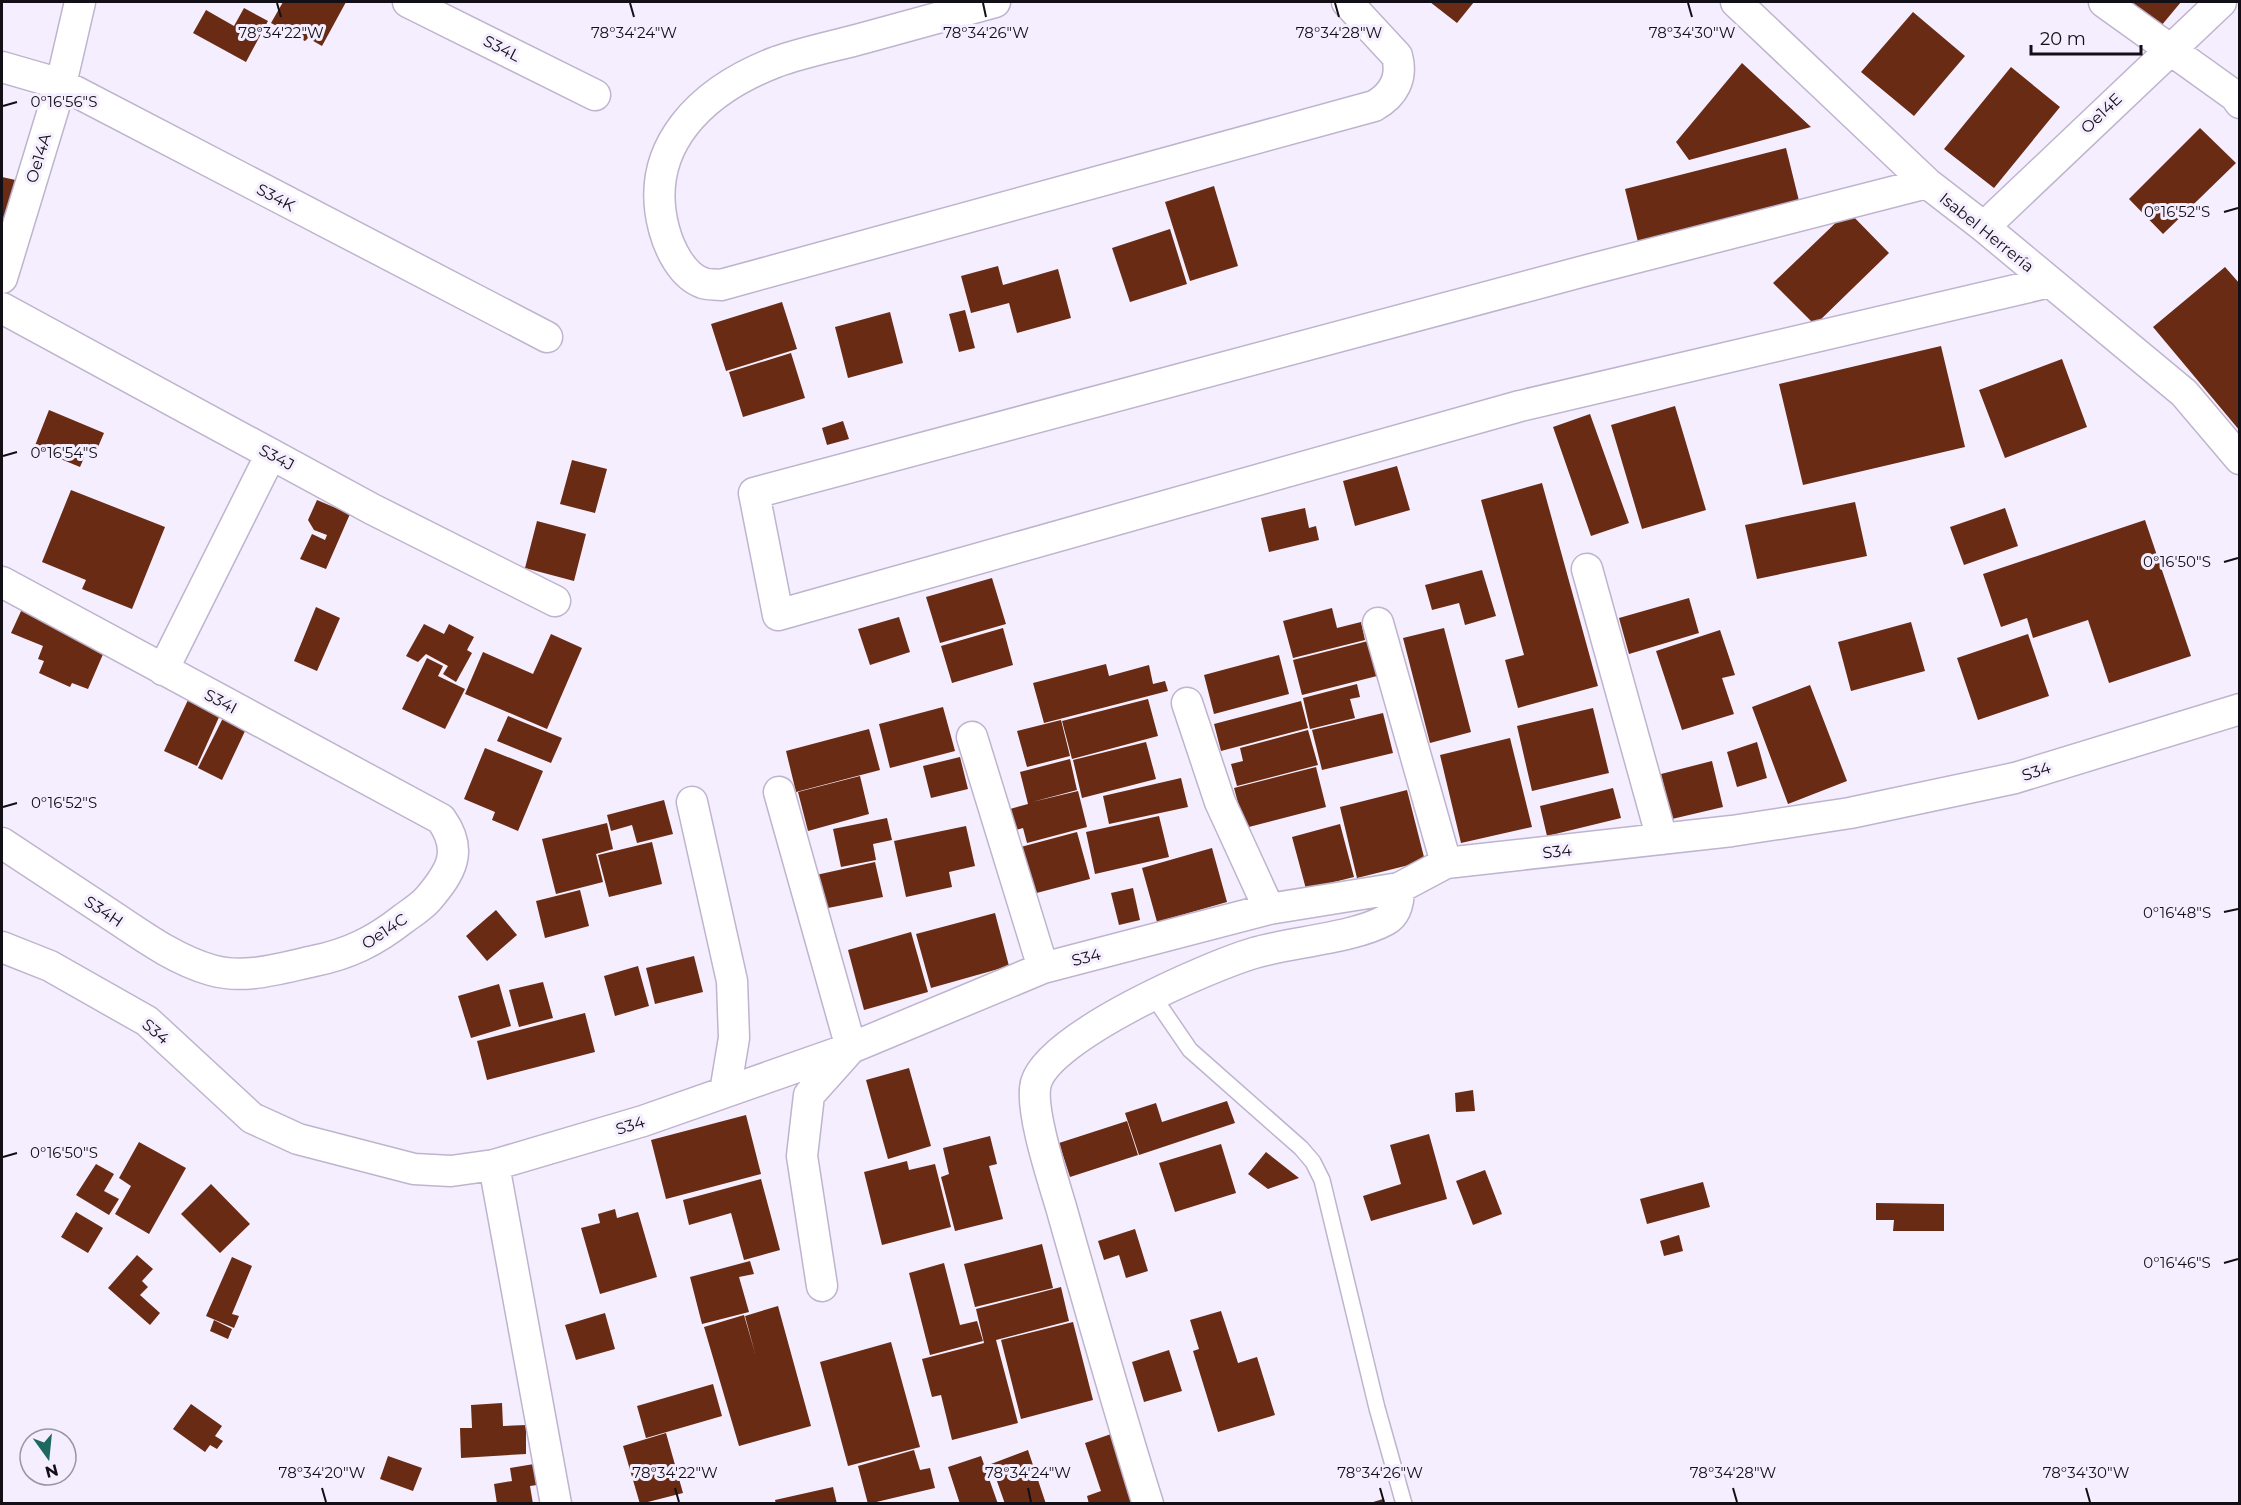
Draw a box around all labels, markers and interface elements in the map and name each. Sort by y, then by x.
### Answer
scale bar [2031,18,2140,56]
text: 78°34'22"W [238,23,324,42]
text: 78°34'24"W [591,23,677,42]
text: 78°34'26"W [943,23,1029,42]
text: 78°34'28"W [1296,23,1383,42]
text: 78°34'30"W [1649,23,1736,42]
text: 20 m [2040,28,2086,50]
street label: S34L [480,31,524,66]
street label: Oe14E [2077,89,2126,137]
text: 0°16'56"S [31,92,97,111]
street label: Oe14A [22,131,55,185]
street label: S34K [253,179,299,216]
street label: Isabel Herrería [1936,189,2038,276]
text: 0°16'52"S [2144,202,2210,221]
street label: S34J [256,440,298,475]
text: 0°16'54"S [30,443,98,462]
text: 0°16'50"S [2143,552,2211,571]
street label: S34I [201,685,240,718]
street label: S34 [2019,758,2053,785]
text: 0°16'52"S [31,793,97,812]
street label: S34 [1541,840,1573,862]
street label: S34H [81,892,127,931]
text: 0°16'48"S [2143,903,2211,922]
street label: Oe14C [358,909,411,953]
street label: S34 [1070,945,1103,970]
street label: S34 [138,1015,173,1048]
street label: S34 [613,1112,647,1139]
text: 0°16'50"S [30,1143,98,1162]
text: 0°16'46"S [2143,1253,2211,1272]
north arrow [18,1427,78,1487]
text: N [43,1460,60,1482]
text: 78°34'20"W [279,1463,366,1482]
text: 78°34'22"W [632,1463,718,1482]
text: 78°34'24"W [985,1463,1071,1482]
text: 78°34'26"W [1337,1463,1423,1482]
text: 78°34'28"W [1690,1463,1777,1482]
text: 78°34'30"W [2043,1463,2130,1482]

